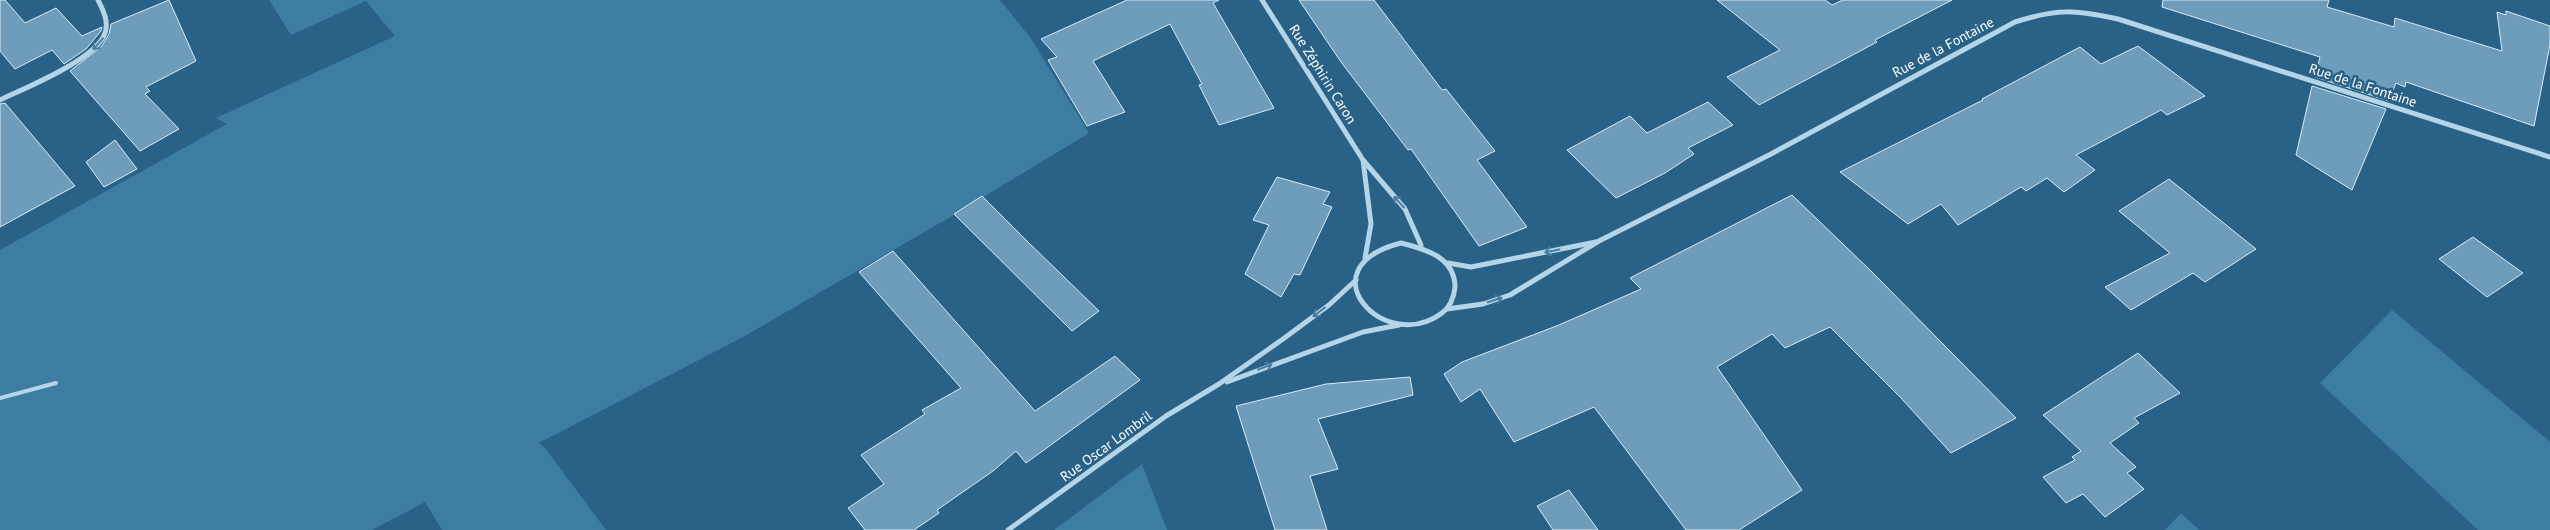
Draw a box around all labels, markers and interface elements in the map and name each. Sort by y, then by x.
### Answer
street label: Rue de la Fontaine [1889,13,1997,81]
street label: Rue Zéphirin Caron [1285,21,1361,127]
one-way arrow [92,38,103,51]
street label: Rue de la Fontaine [2307,59,2419,111]
one-way arrow [1393,196,1405,209]
one-way arrow [1544,247,1560,257]
one-way arrow [1487,295,1502,304]
one-way arrow [1312,307,1326,317]
one-way arrow [1257,361,1272,370]
street label: Rue Oscar Lombril [1057,407,1155,485]

